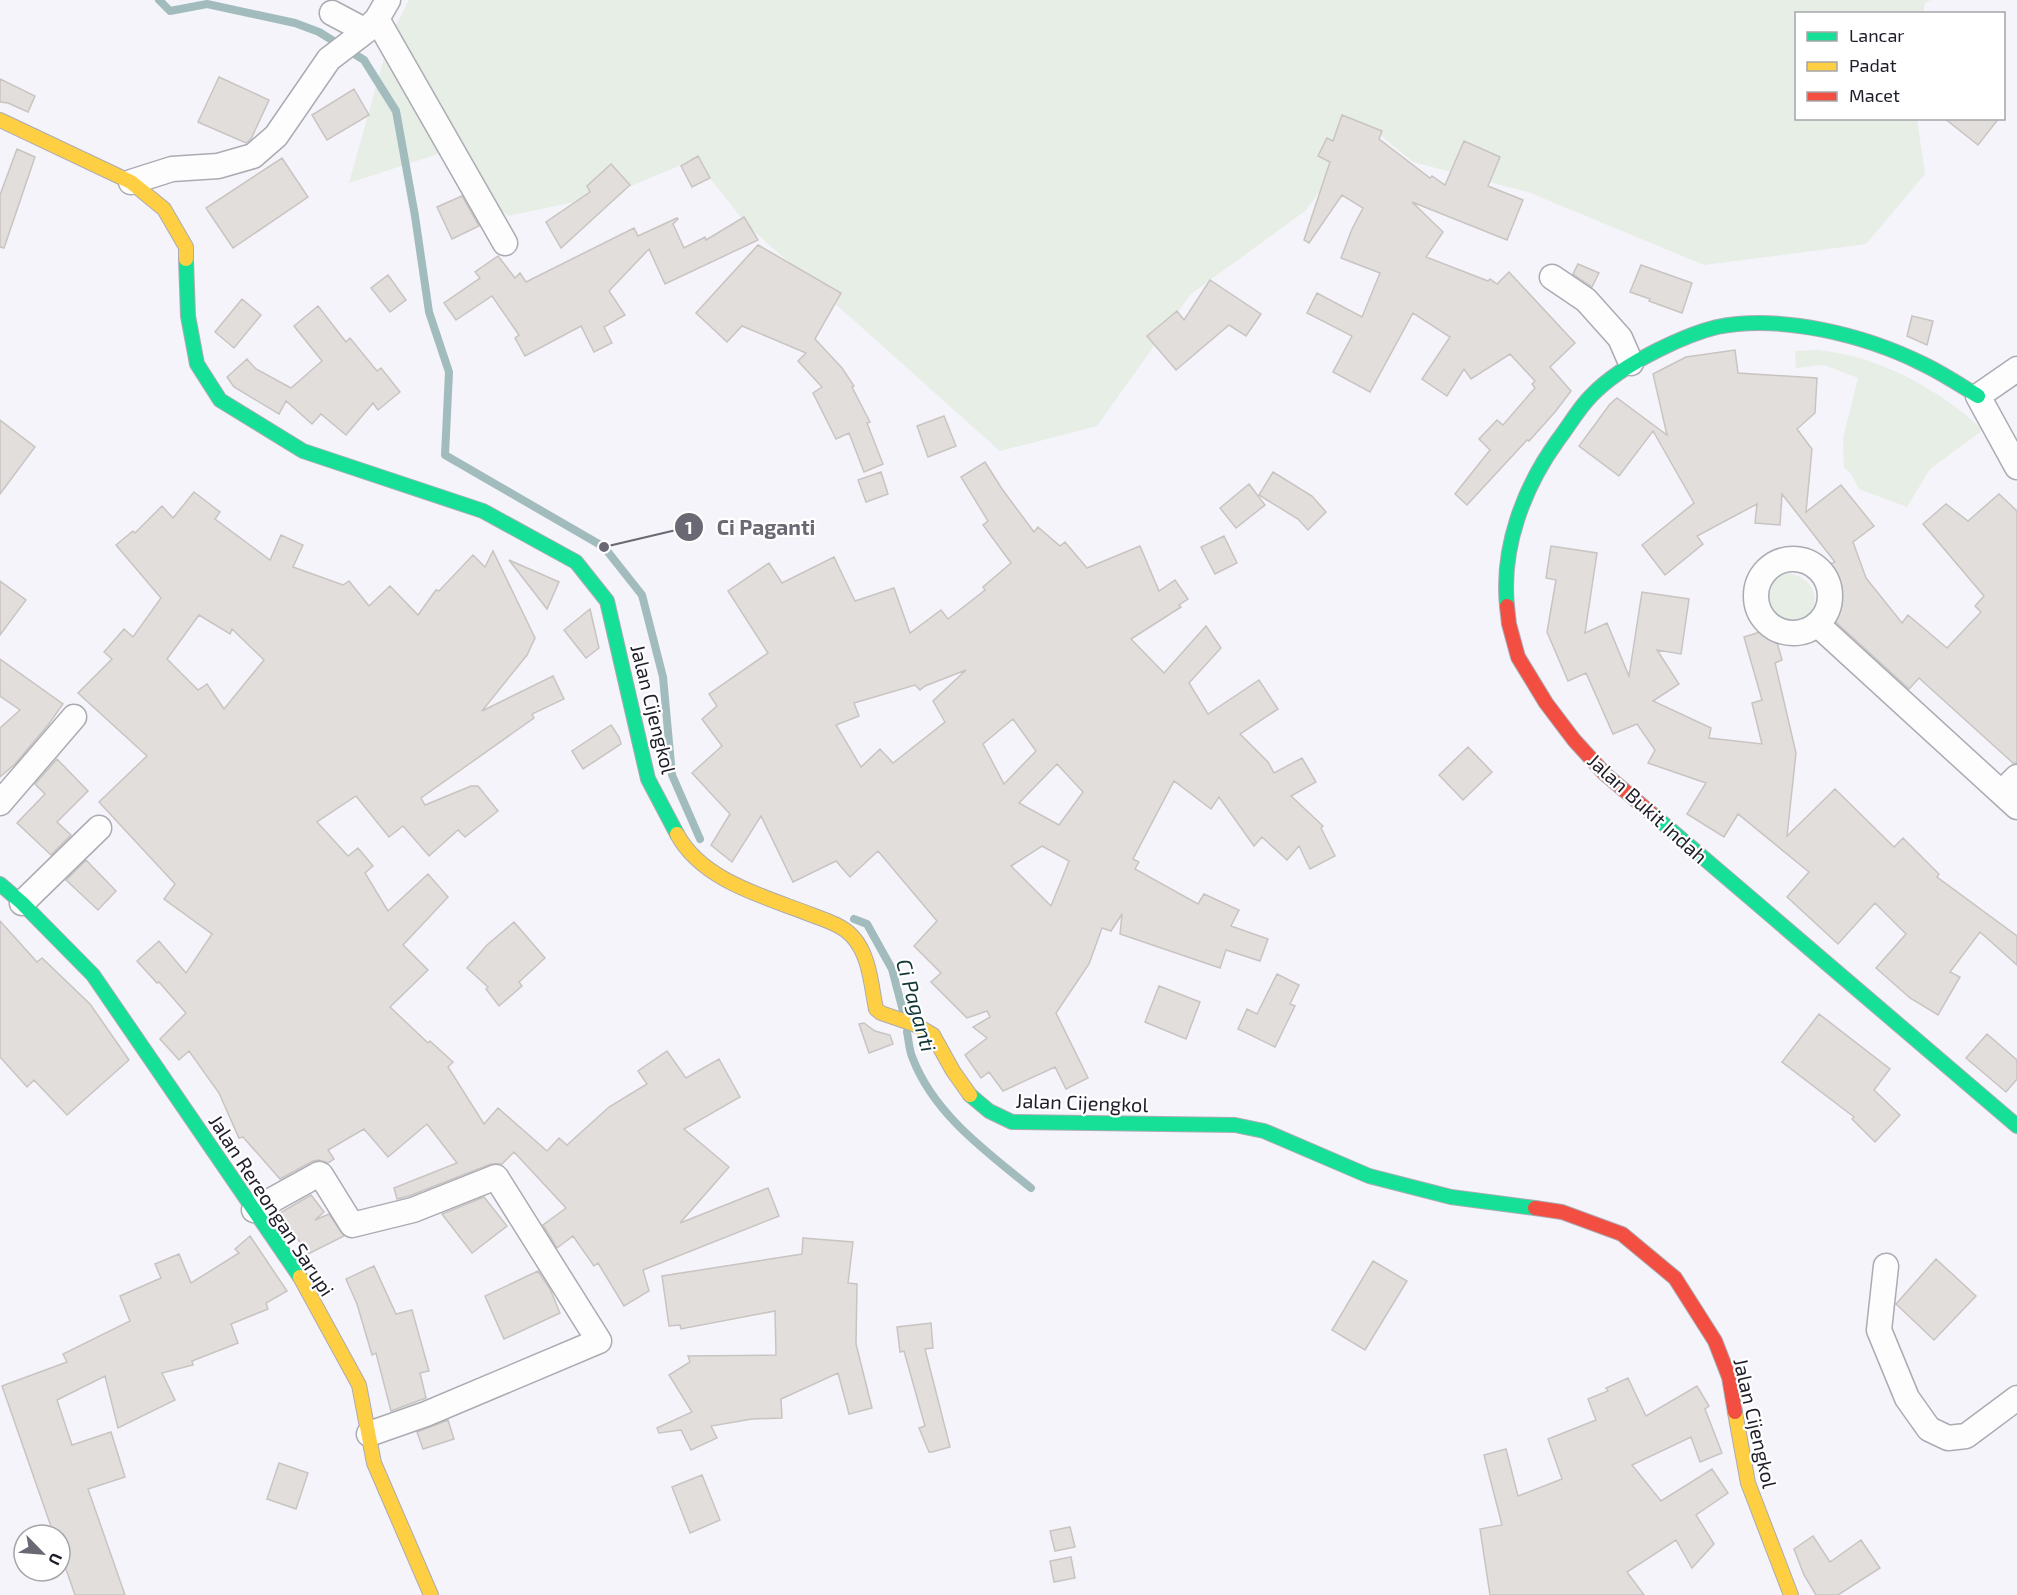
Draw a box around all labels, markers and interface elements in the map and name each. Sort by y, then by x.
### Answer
legend [1795,12,2005,120]
text: Lancar [1849,24,1905,46]
text: Padat [1849,54,1897,76]
text: Macet [1849,84,1900,106]
callout: Ci Paganti [674,508,827,547]
text: Ci Paganti [717,514,815,539]
text: 1 [685,516,693,538]
street label: Jalan Cijengkol [626,642,682,776]
street label: Jalan Bukit Indah [1583,748,1713,868]
water label: Ci Paganti [892,956,942,1054]
street label: Jalan Cijengkol [1015,1088,1149,1116]
street label: Jalan Rereongan Sarupi [204,1110,340,1300]
street label: Jalan Cijengkol [1729,1356,1783,1490]
north arrow [12,1523,72,1583]
text: U [45,1551,67,1569]

